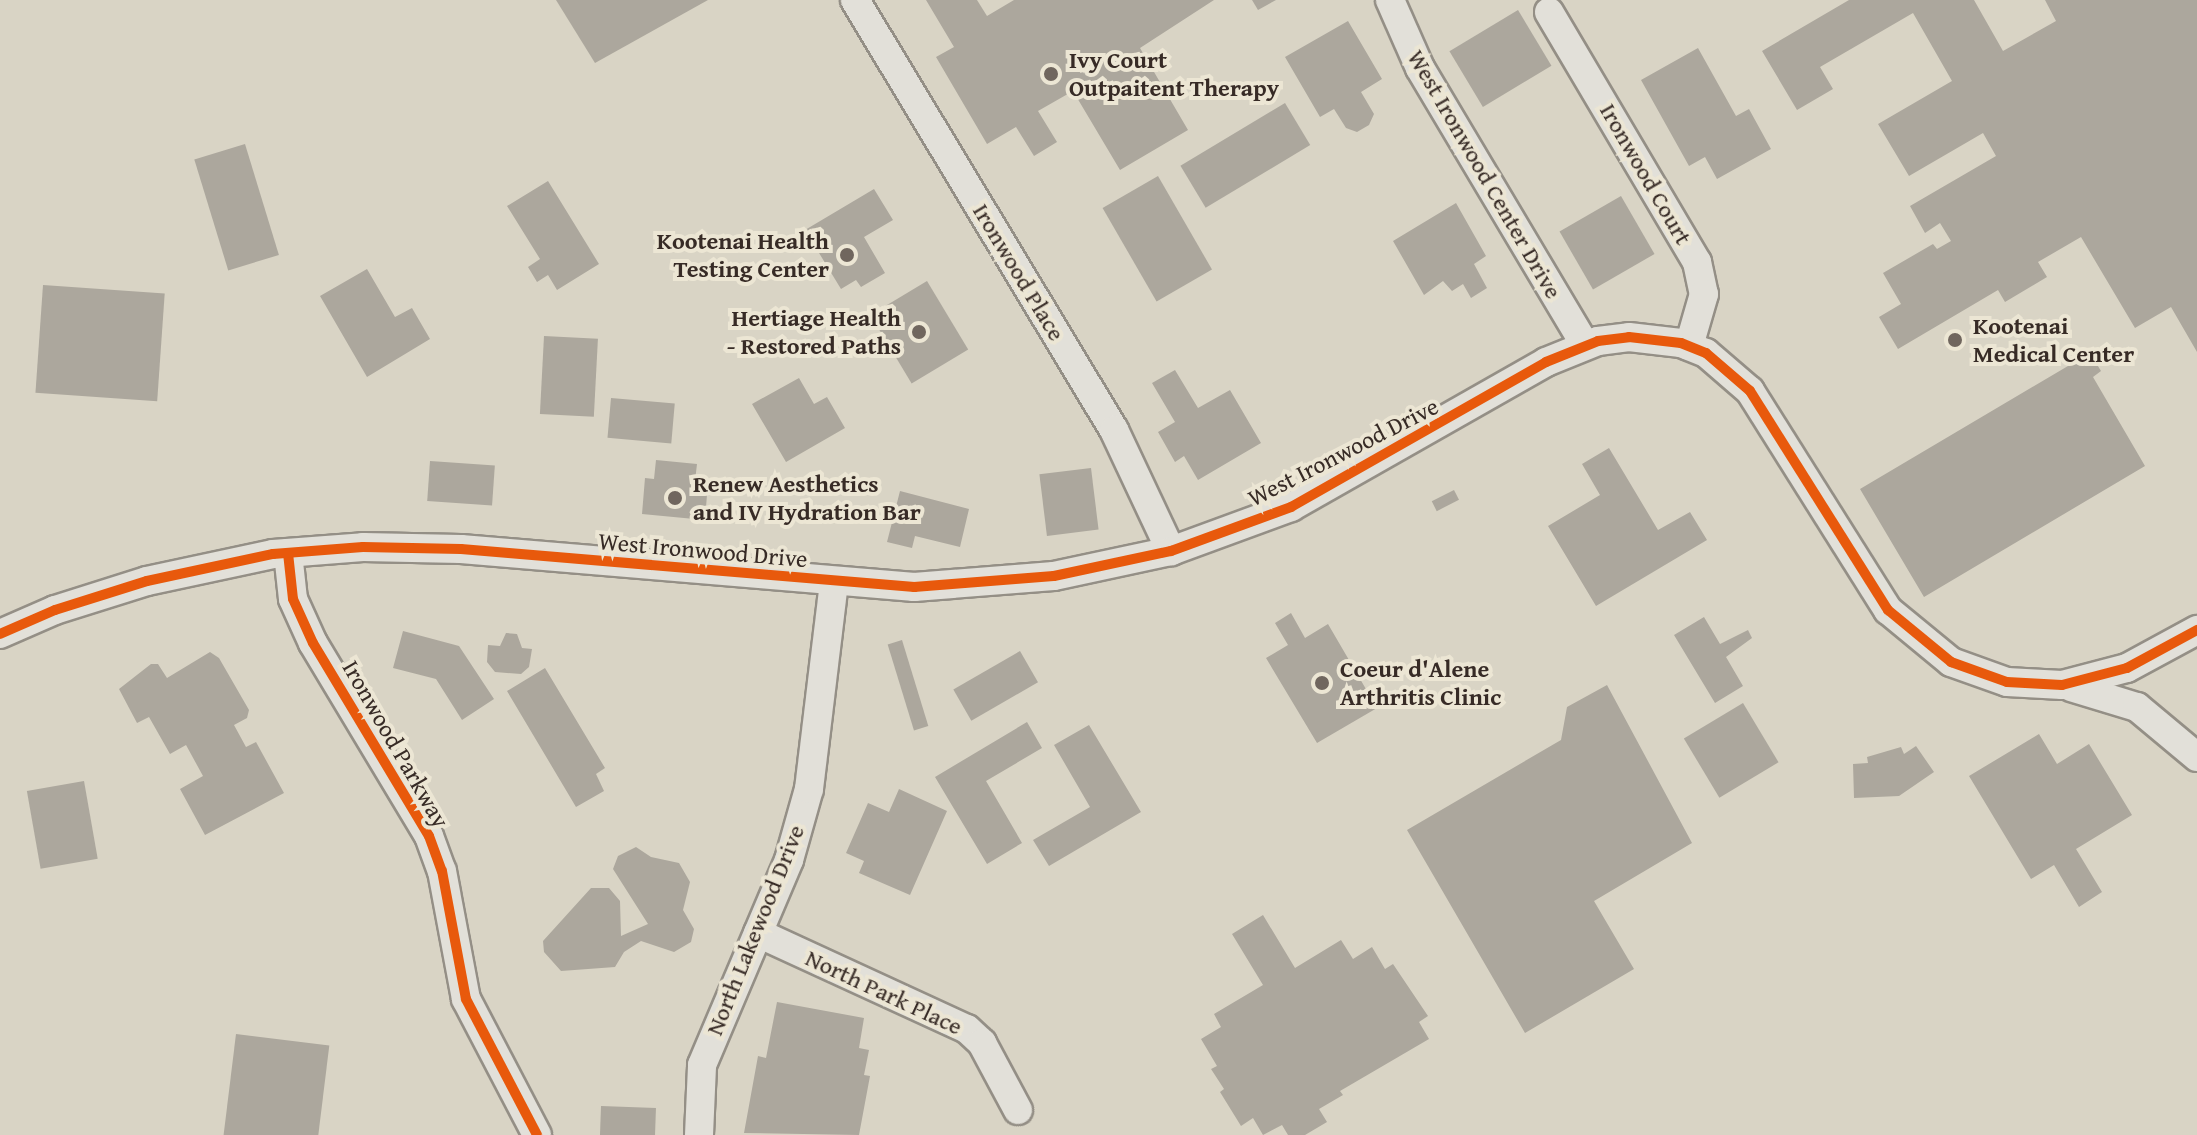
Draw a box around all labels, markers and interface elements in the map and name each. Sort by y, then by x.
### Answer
street label: West Ironwood Center Drive [1402,44,1568,304]
place label: Ivy Court Outpaitent Therapy [1069,46,1279,102]
marker: Ivy Court Outpaitent Therapy [1040,63,1062,85]
street label: Ironwood Court [1594,98,1698,250]
street label: Ironwood Place [967,198,1071,346]
place label: Kootenai Health Testing Center [657,227,829,283]
marker: Kootenai Health Testing Center [836,244,858,266]
place label: Hertiage Health - Restored Paths [727,304,901,360]
place label: Kootenai Medical Center [1973,312,2134,368]
marker: Hertiage Health - Restored Paths [908,321,930,343]
marker: Kootenai Medical Center [1944,329,1966,351]
street label: West Ironwood Drive [1243,392,1443,512]
place label: Renew Aesthetics and IV Hydration Bar [693,470,921,526]
marker: Renew Aesthetics and IV Hydration Bar [664,487,686,509]
street label: West Ironwood Drive [597,527,809,573]
street label: Ironwood Parkway [336,655,456,833]
place label: Coeur d'Alene Arthritis Clinic [1340,655,1501,711]
marker: Coeur d'Alene Arthritis Clinic [1311,672,1333,694]
street label: North Lakewood Drive [700,821,810,1039]
street label: North Park Place [801,943,967,1041]

